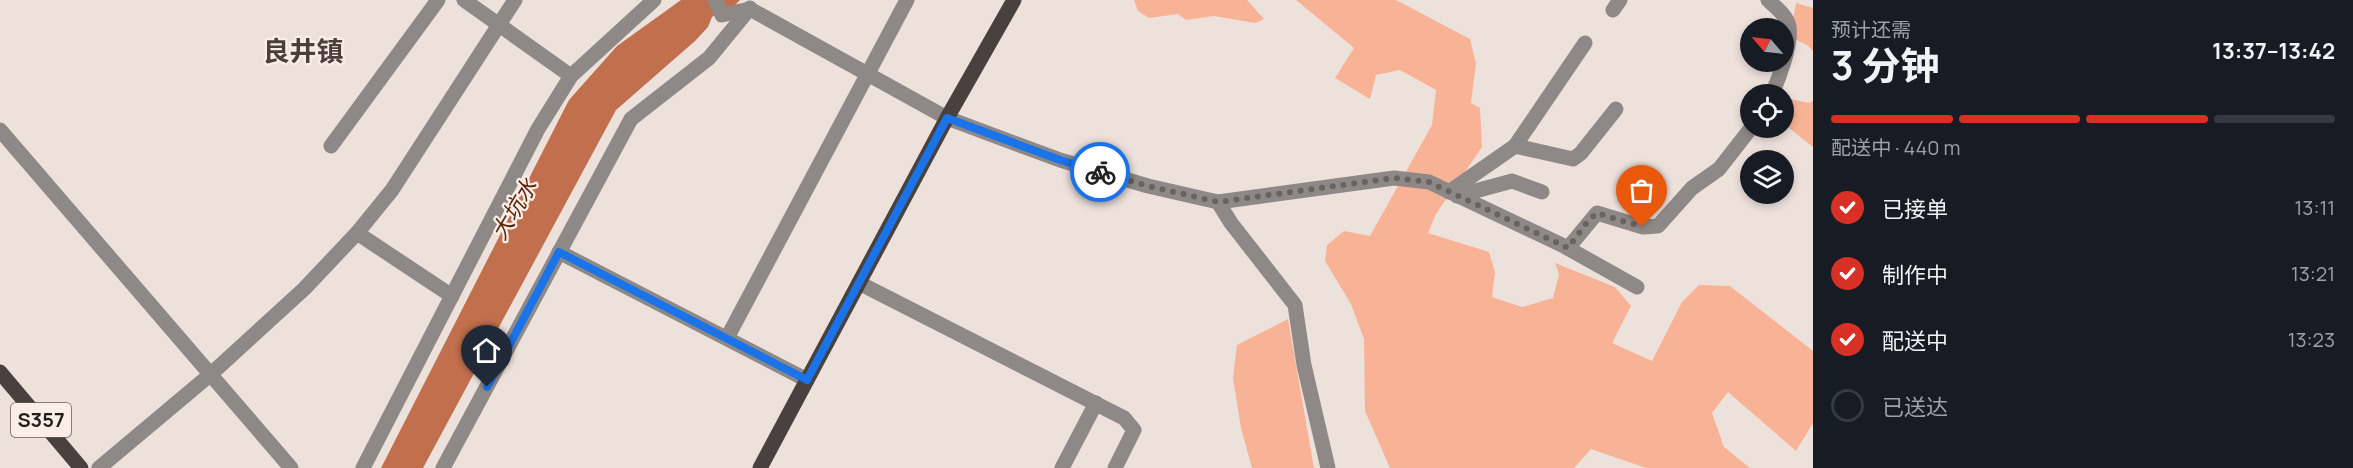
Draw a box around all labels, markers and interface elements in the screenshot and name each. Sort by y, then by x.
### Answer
text: 预计还需 [1831,16,1911,43]
north arrow [1740,18,1794,72]
map controls [1740,18,1794,204]
district label: 良井镇 [263,32,344,69]
text: 13:37–13:42 [2212,36,2335,66]
text: 3 分钟 [1831,38,1939,92]
button: locate [1740,84,1794,138]
text: 配送中 · 440 m [1831,134,1960,161]
courier [1070,142,1130,202]
button: layers [1740,150,1794,204]
icon: bike [1084,156,1117,189]
pin [1616,165,1667,227]
water label: 大坑水 [484,172,544,245]
icon: bag [1625,174,1658,207]
icon: check [1831,191,1864,224]
text: 已接单 [1882,194,1948,224]
text: 13:11 [2295,194,2335,221]
icon: check [1831,257,1864,290]
text: 制作中 [1882,260,1948,290]
text: 13:21 [2291,260,2335,287]
icon: check [1831,323,1864,356]
pin [461,325,512,387]
text: 配送中 [1882,326,1948,356]
text: 13:23 [2288,326,2335,353]
icon: home [470,334,503,367]
text: 已送达 [1882,392,1948,422]
road number: S357 [11,403,71,437]

